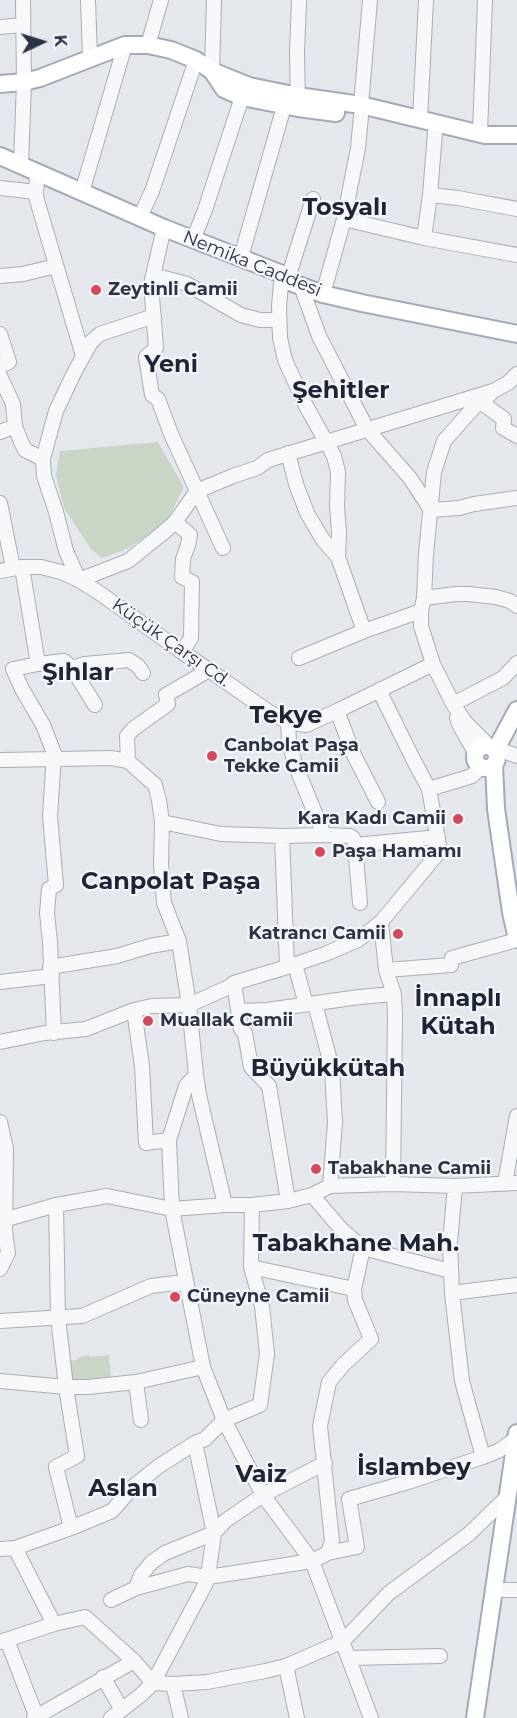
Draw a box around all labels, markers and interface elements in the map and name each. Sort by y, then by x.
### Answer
north arrow [12,12,72,72]
text: K [51,34,70,47]
district label: Tosyalı [302,194,388,222]
street label: Nemika Caddesi [180,226,324,302]
place label: Zeytinli Camii [108,279,238,301]
marker: Zeytinli Camii [89,283,103,297]
district label: Yeni [144,351,198,379]
district label: Şehitler [292,377,390,405]
street label: Küçük Çarşı Cd. [108,594,234,692]
district label: Şıhlar [42,659,114,687]
district label: Tekye [250,702,322,730]
place label: Canbolat Paşa Tekke Camii [224,735,359,777]
marker: Canbolat Paşa Tekke Camii [205,749,219,763]
place label: Kara Kadı Camii [297,808,446,830]
marker: Kara Kadı Camii [451,812,465,826]
place label: Paşa Hamamı [332,841,462,863]
marker: Paşa Hamamı [313,845,327,859]
district label: Canpolat Paşa [81,868,261,896]
place label: Katrancı Camii [248,923,386,945]
marker: Katrancı Camii [391,927,405,941]
district label: İnnaplı Kütah [415,985,501,1041]
place label: Muallak Camii [160,1010,293,1032]
marker: Muallak Camii [141,1014,155,1028]
district label: Büyükkütah [251,1055,405,1083]
place label: Tabakhane Camii [328,1158,491,1180]
marker: Tabakhane Camii [309,1162,323,1176]
district label: Tabakhane Mah. [253,1230,459,1258]
place label: Cüneyne Camii [187,1286,330,1308]
marker: Cüneyne Camii [168,1290,182,1304]
district label: İslambey [357,1454,471,1482]
district label: Vaiz [235,1461,287,1489]
district label: Aslan [88,1475,158,1503]

